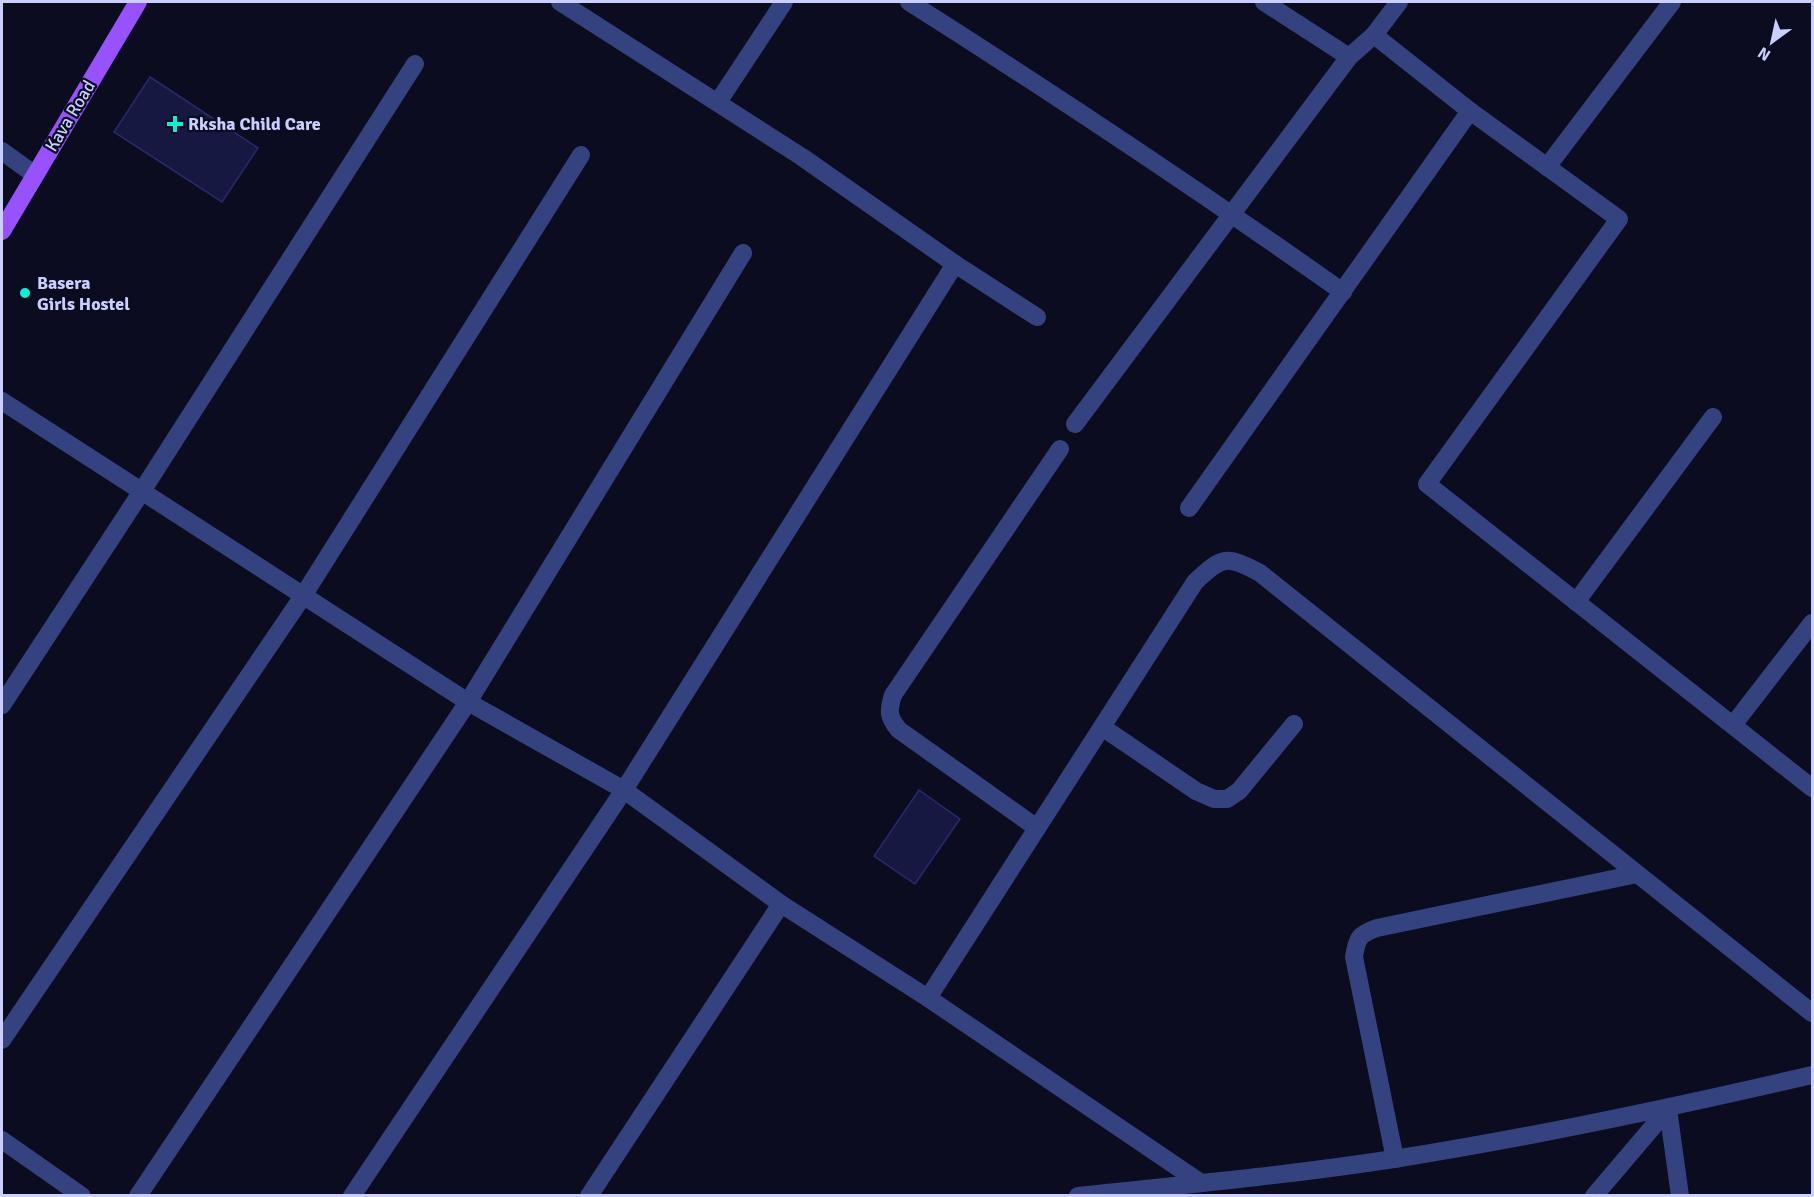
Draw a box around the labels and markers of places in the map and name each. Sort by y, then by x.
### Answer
place label: Rksha Child Care [188,113,321,135]
marker: Rksha Child Care [166,115,184,133]
place label: Basera Girls Hostel [37,272,130,315]
marker: Basera Girls Hostel [18,286,32,300]

